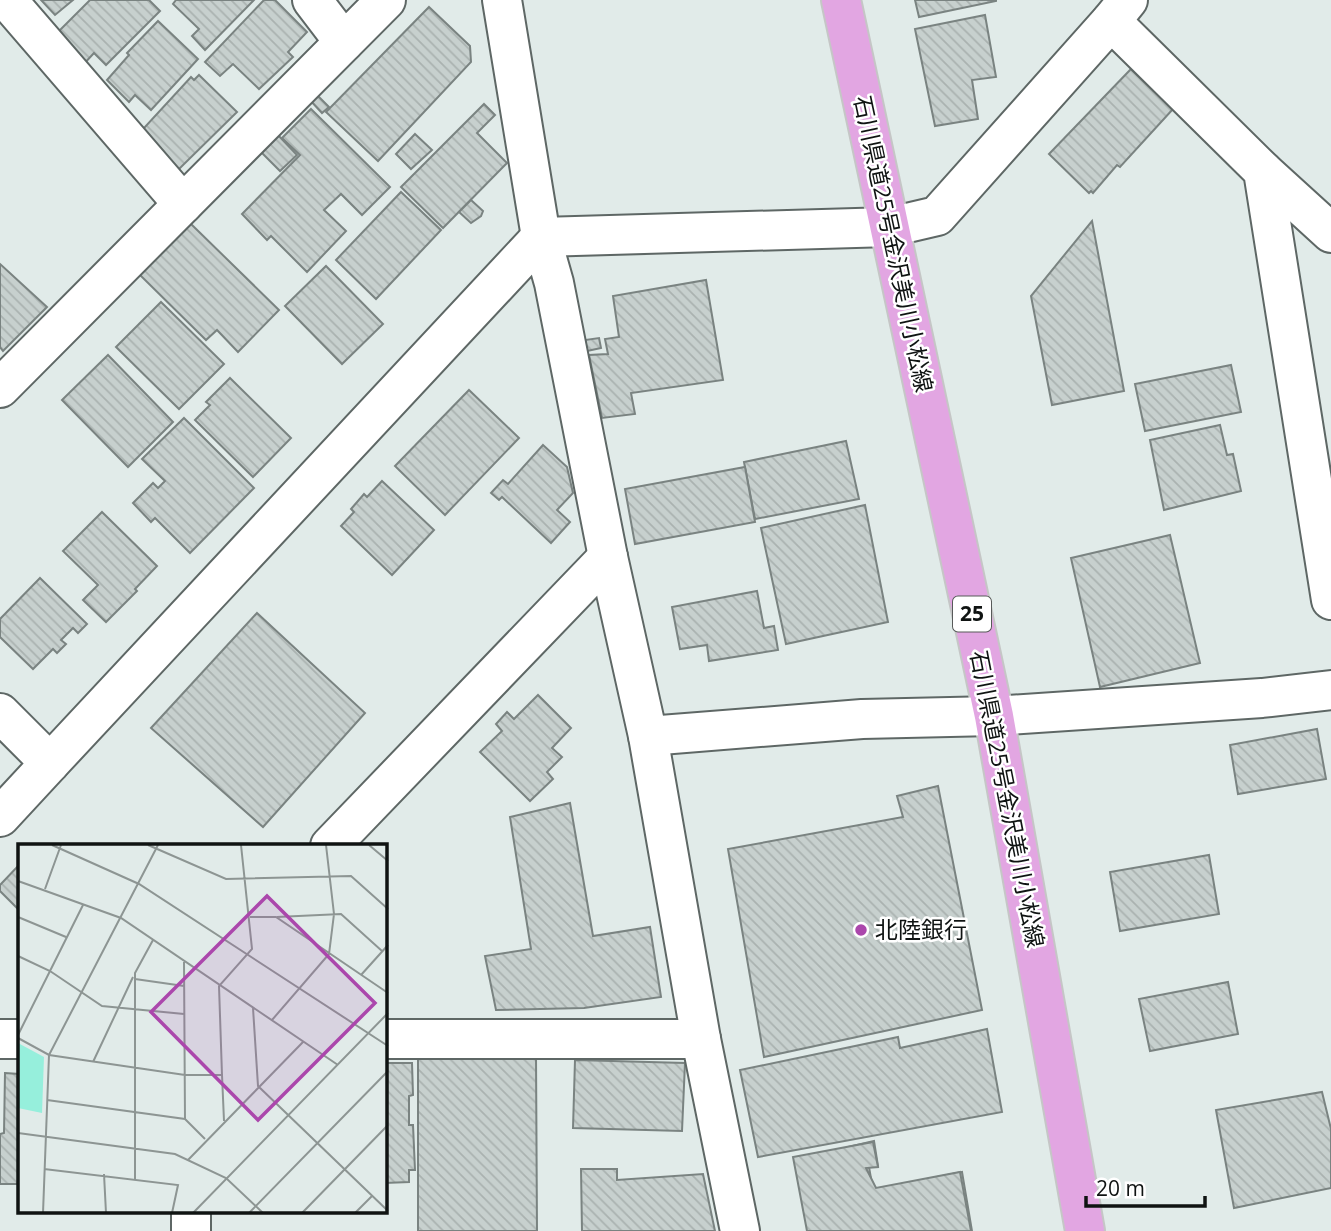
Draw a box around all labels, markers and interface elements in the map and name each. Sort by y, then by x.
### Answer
street label: 石川県道25号金沢美川小松線 [847,93,941,395]
road number: 25 [953,596,991,632]
street label: 石川県道25号金沢美川小松線 [963,647,1053,950]
inset map [18,844,387,1214]
place label: 北陸銀行 [875,913,967,945]
marker: 北陸銀行 [853,922,869,938]
scale bar [1086,1164,1205,1208]
text: 20 m [1096,1174,1145,1202]

